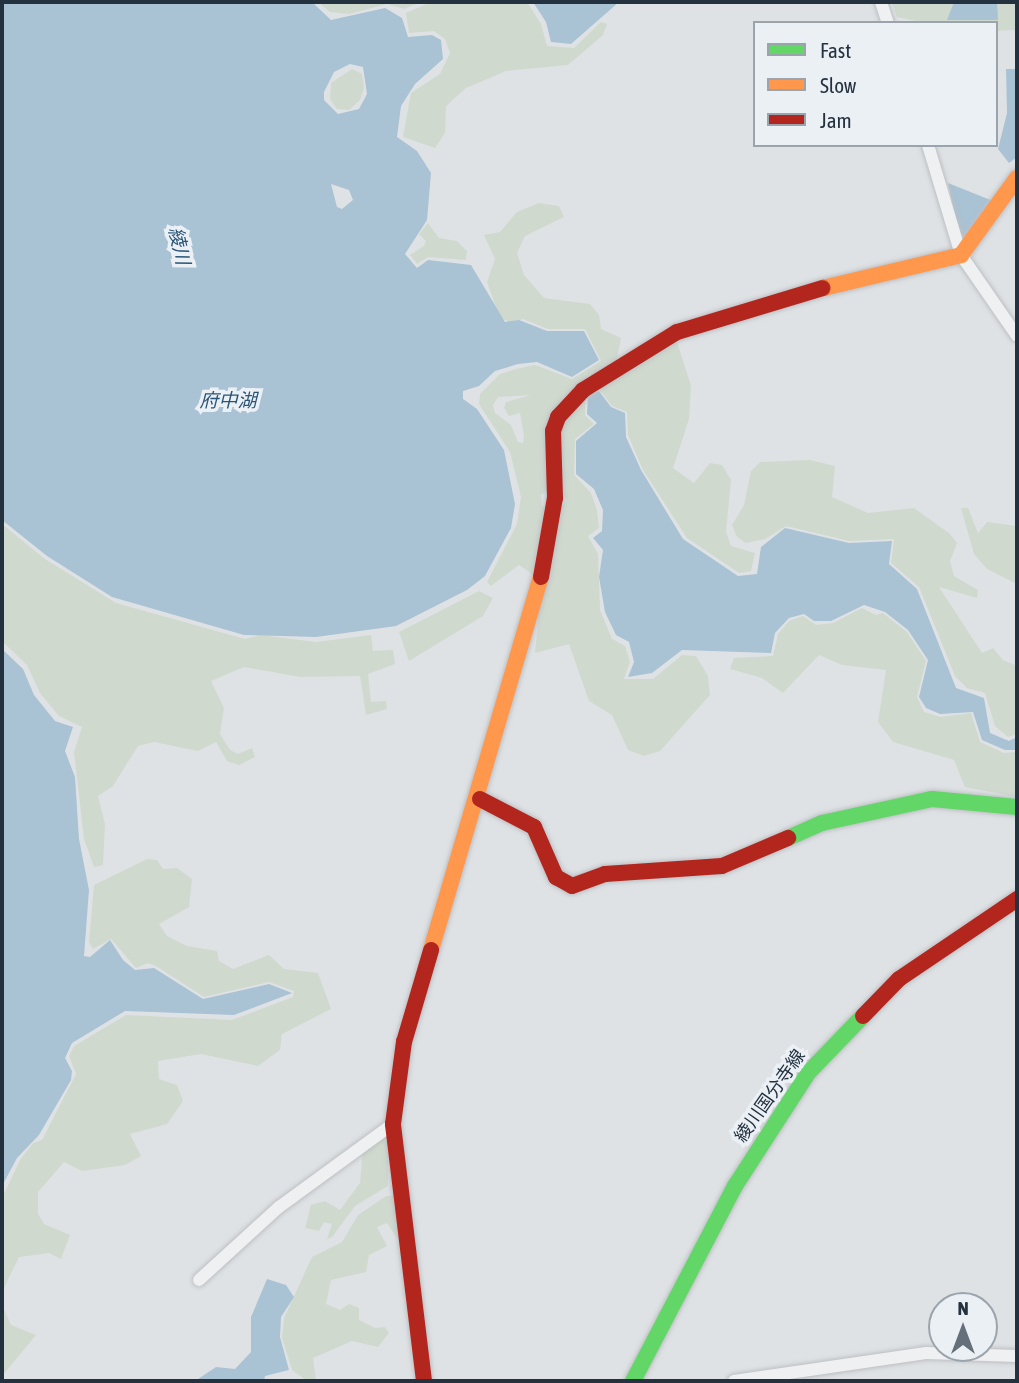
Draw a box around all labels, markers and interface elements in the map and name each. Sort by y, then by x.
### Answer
legend [753,21,998,147]
text: Fast [820,38,851,62]
text: Slow [820,73,856,97]
text: Jam [820,108,852,132]
water label: 綾川 [164,225,194,267]
water label: 府中湖 [200,390,256,412]
street label: 綾川国分寺線 [730,1046,810,1146]
north arrow [928,1292,998,1362]
text: N [957,1297,969,1319]

